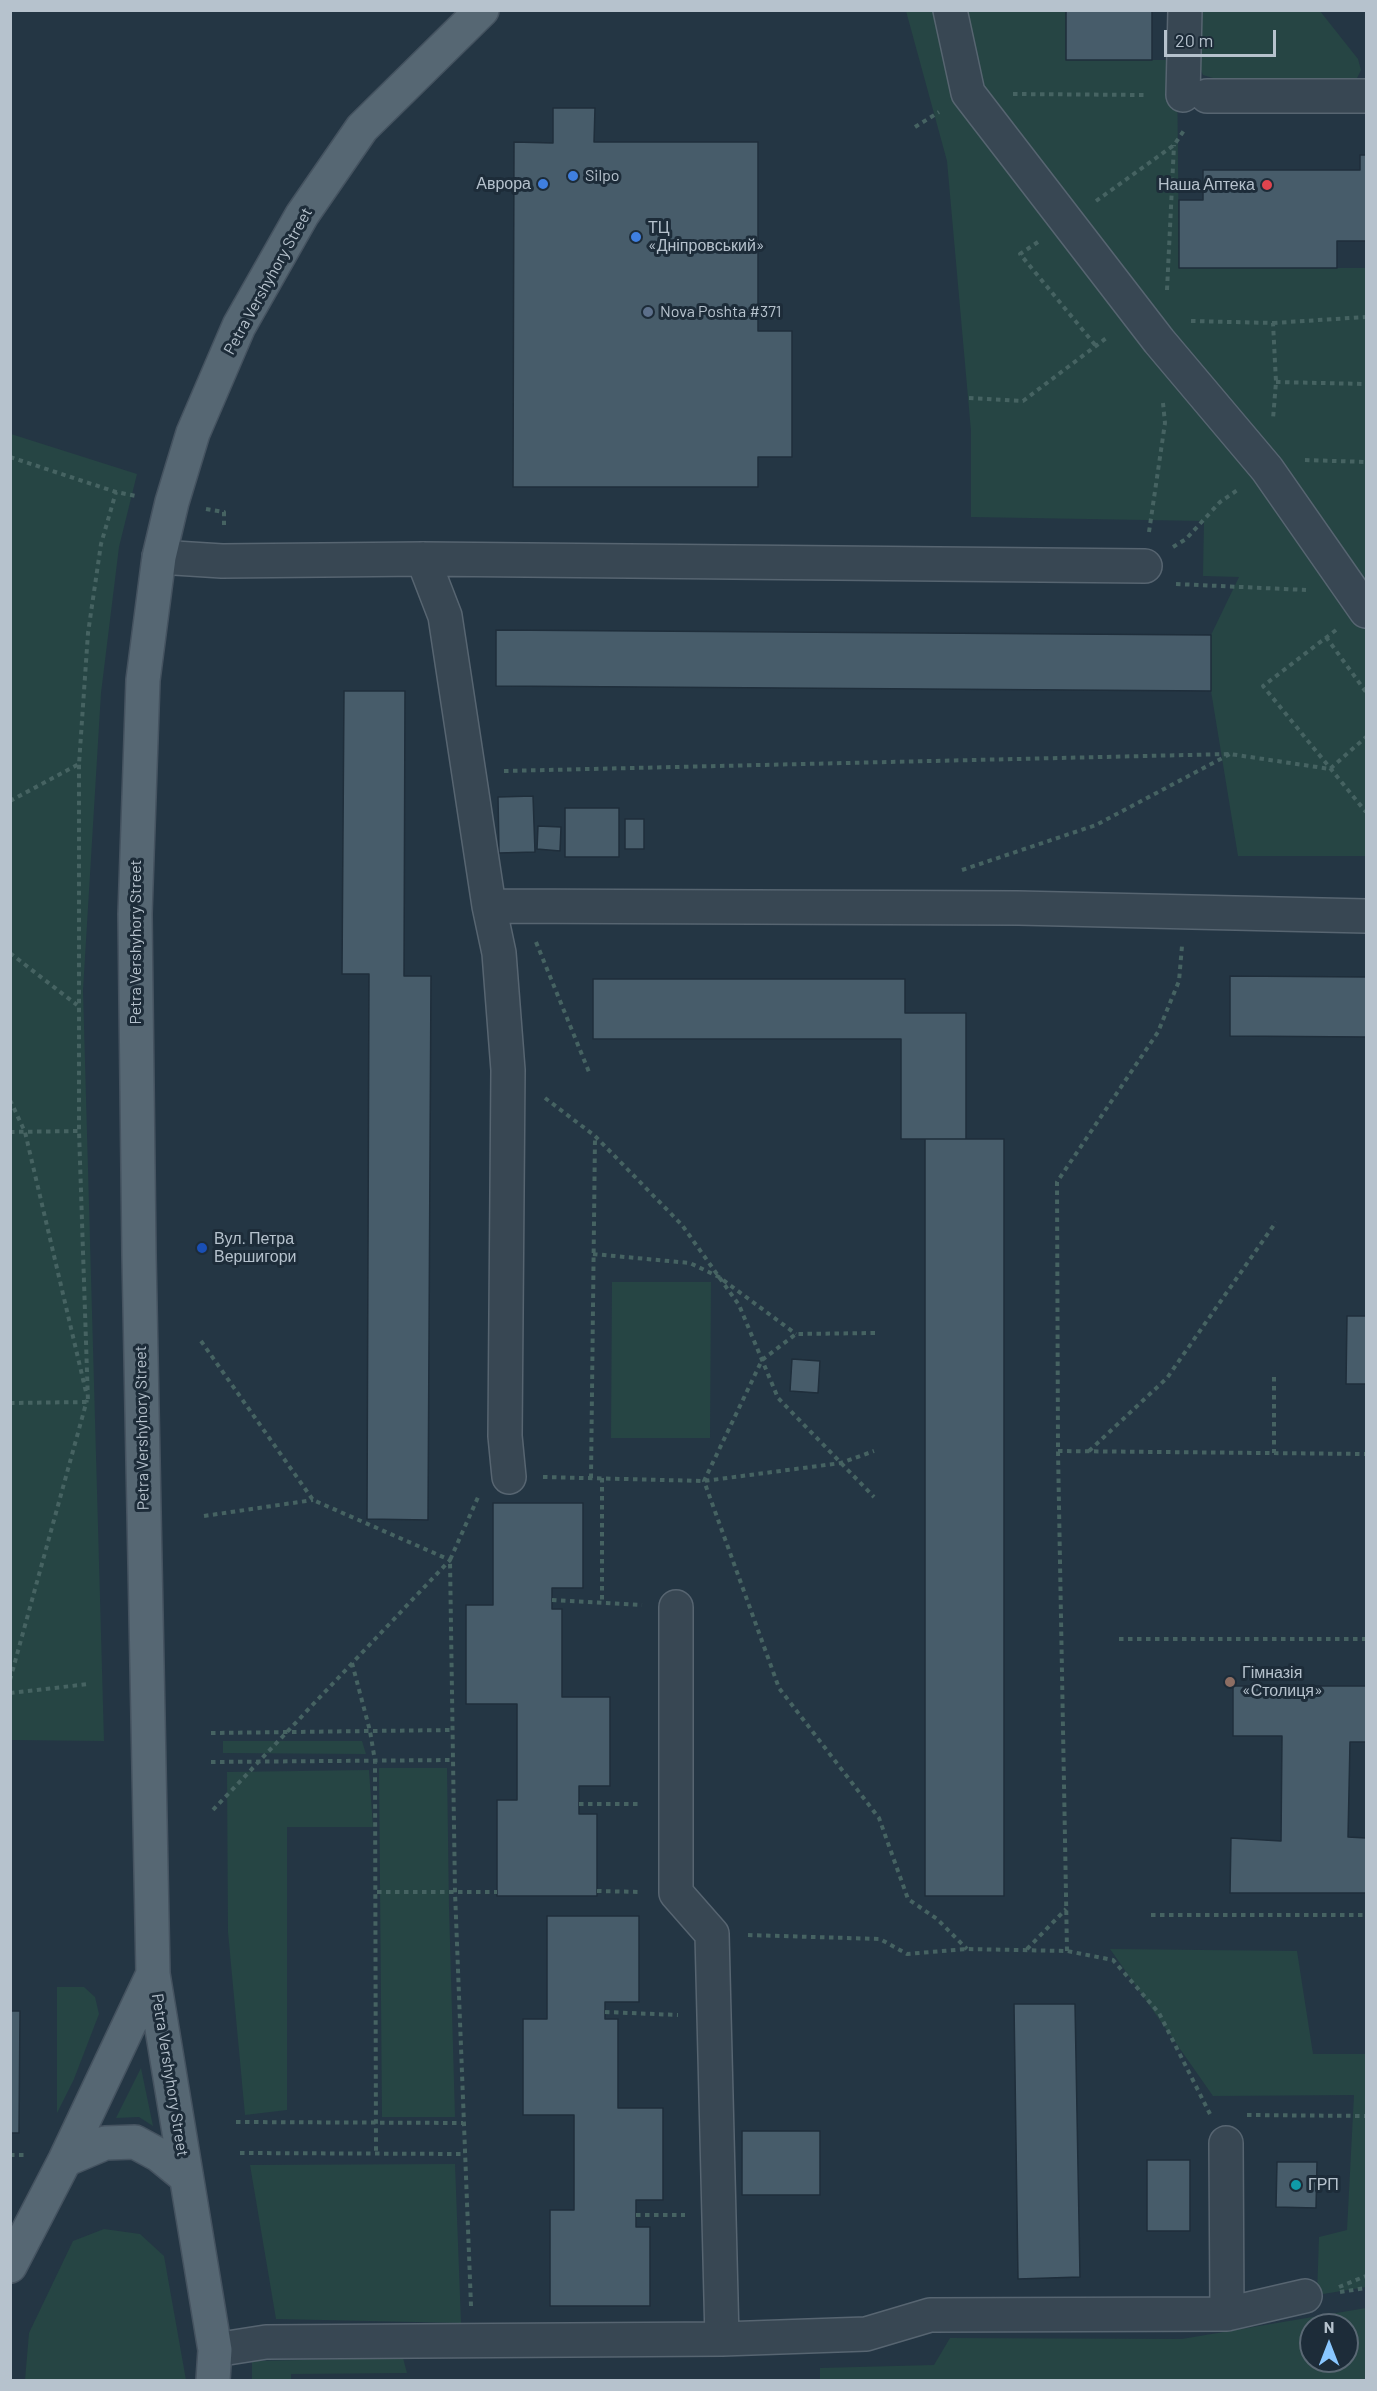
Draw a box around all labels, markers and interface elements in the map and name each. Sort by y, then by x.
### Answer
scale bar [1167,18,1280,56]
text: 20 m [1175,29,1213,51]
place label: Silpo [585,166,620,186]
marker: Silpo [566,169,580,183]
place label: Аврора [476,174,531,194]
place label: Наша Аптека [1158,175,1255,195]
marker: Аврора [536,177,550,191]
marker: Наша Аптека [1260,178,1274,192]
street label: Petra Vershyhory Street [220,204,316,358]
place label: ТЦ «Дніпровський» [648,218,764,256]
marker: ТЦ «Дніпровський» [629,230,643,244]
place label: Nova Poshta #371 [660,302,781,322]
marker: Nova Poshta #371 [641,305,655,319]
street label: Petra Vershyhory Street [126,860,146,1024]
place label: Вул. Петра Вершигори [214,1229,296,1267]
marker: Вул. Петра Вершигори [195,1241,209,1255]
street label: Petra Vershyhory Street [131,1345,153,1511]
place label: Гімназія «Столиця» [1242,1663,1323,1701]
marker: Гімназія «Столиця» [1223,1675,1237,1689]
street label: Petra Vershyhory Street [148,1992,192,2158]
place label: ГРП [1308,2175,1339,2195]
marker: ГРП [1289,2178,1303,2192]
north arrow [1299,2313,1359,2373]
text: N [1324,2317,1334,2336]

